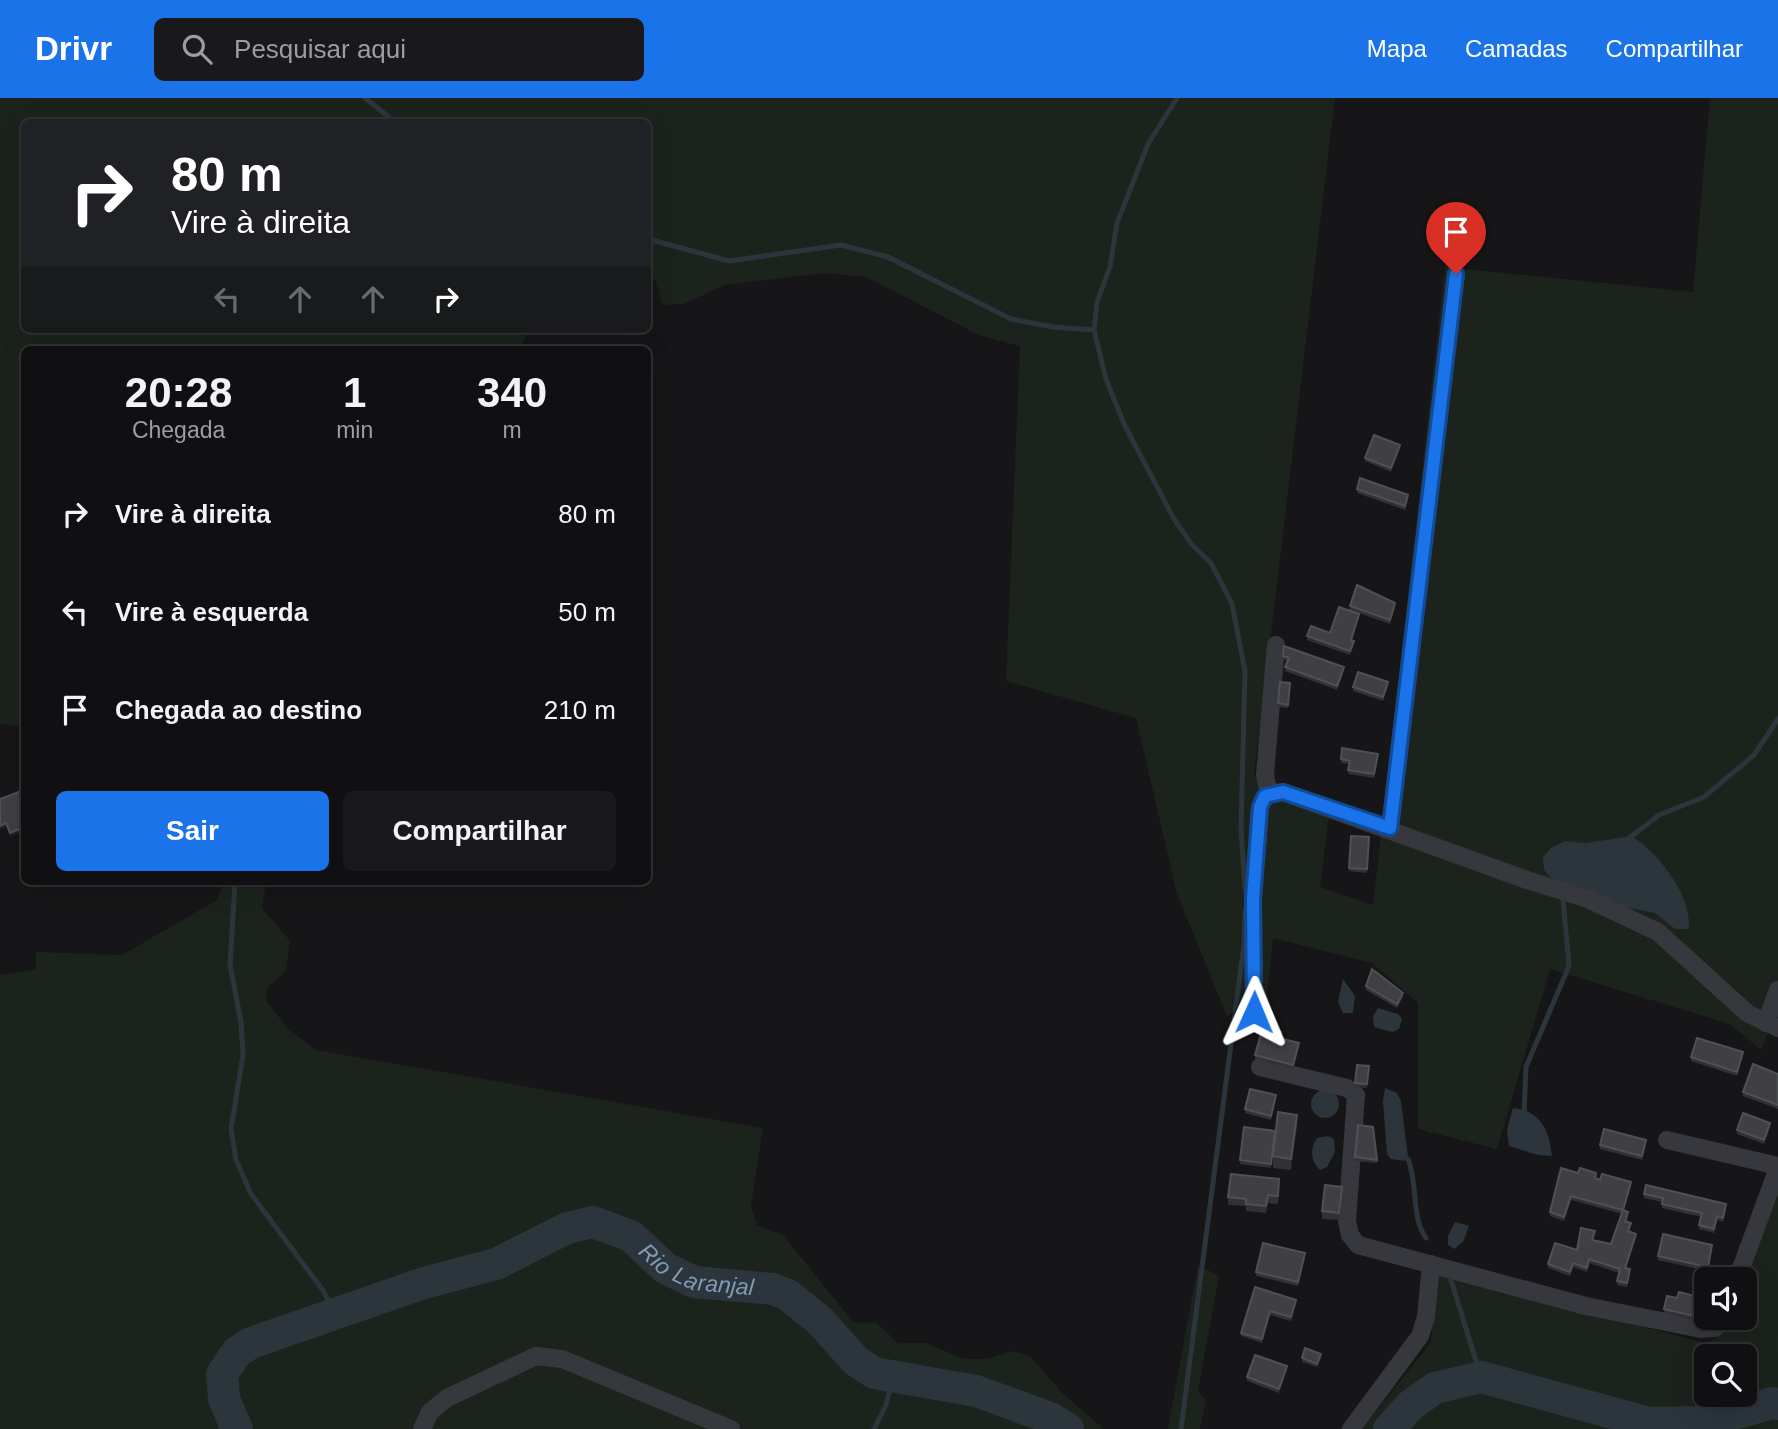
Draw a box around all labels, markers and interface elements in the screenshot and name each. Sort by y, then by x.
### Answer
search box [154,18,644,81]
text: Drivr [35,30,112,67]
icon: search [178,30,216,68]
text: Pesquisar aqui [234,34,406,64]
text: Mapa [1367,35,1427,62]
text: Camadas [1465,35,1568,62]
text: Compartilhar [1606,35,1743,62]
icon: right [56,147,147,238]
text: 80 m [171,147,283,201]
pin [1426,202,1486,274]
text: Vire à direita [171,204,350,240]
icon: arrive [1437,213,1475,251]
icon: left [208,280,246,318]
icon: ahead [281,280,319,318]
icon: ahead [354,280,392,318]
icon: right [427,280,465,318]
text: 20:28 [125,369,232,416]
text: 1 [343,369,366,416]
text: 340 [477,369,547,416]
text: Chegada [132,417,225,443]
text: min [336,417,373,443]
text: m [503,417,522,443]
icon: right [56,495,94,533]
text: Vire à direita [115,499,271,529]
text: 80 m [558,499,616,529]
icon: left [56,593,94,631]
text: Vire à esquerda [115,597,308,627]
text: 50 m [558,597,616,627]
icon: arrive [56,691,94,729]
text: Chegada ao destino [115,695,362,725]
text: 210 m [544,695,616,725]
button: Sair [56,791,329,871]
button: Compartilhar [343,791,616,871]
position arrow [1217,975,1291,1049]
water label: Rio Laranjal [634,1238,756,1300]
map controls [1694,1267,1757,1407]
button: sound [1694,1267,1757,1330]
button: search [1694,1344,1757,1407]

